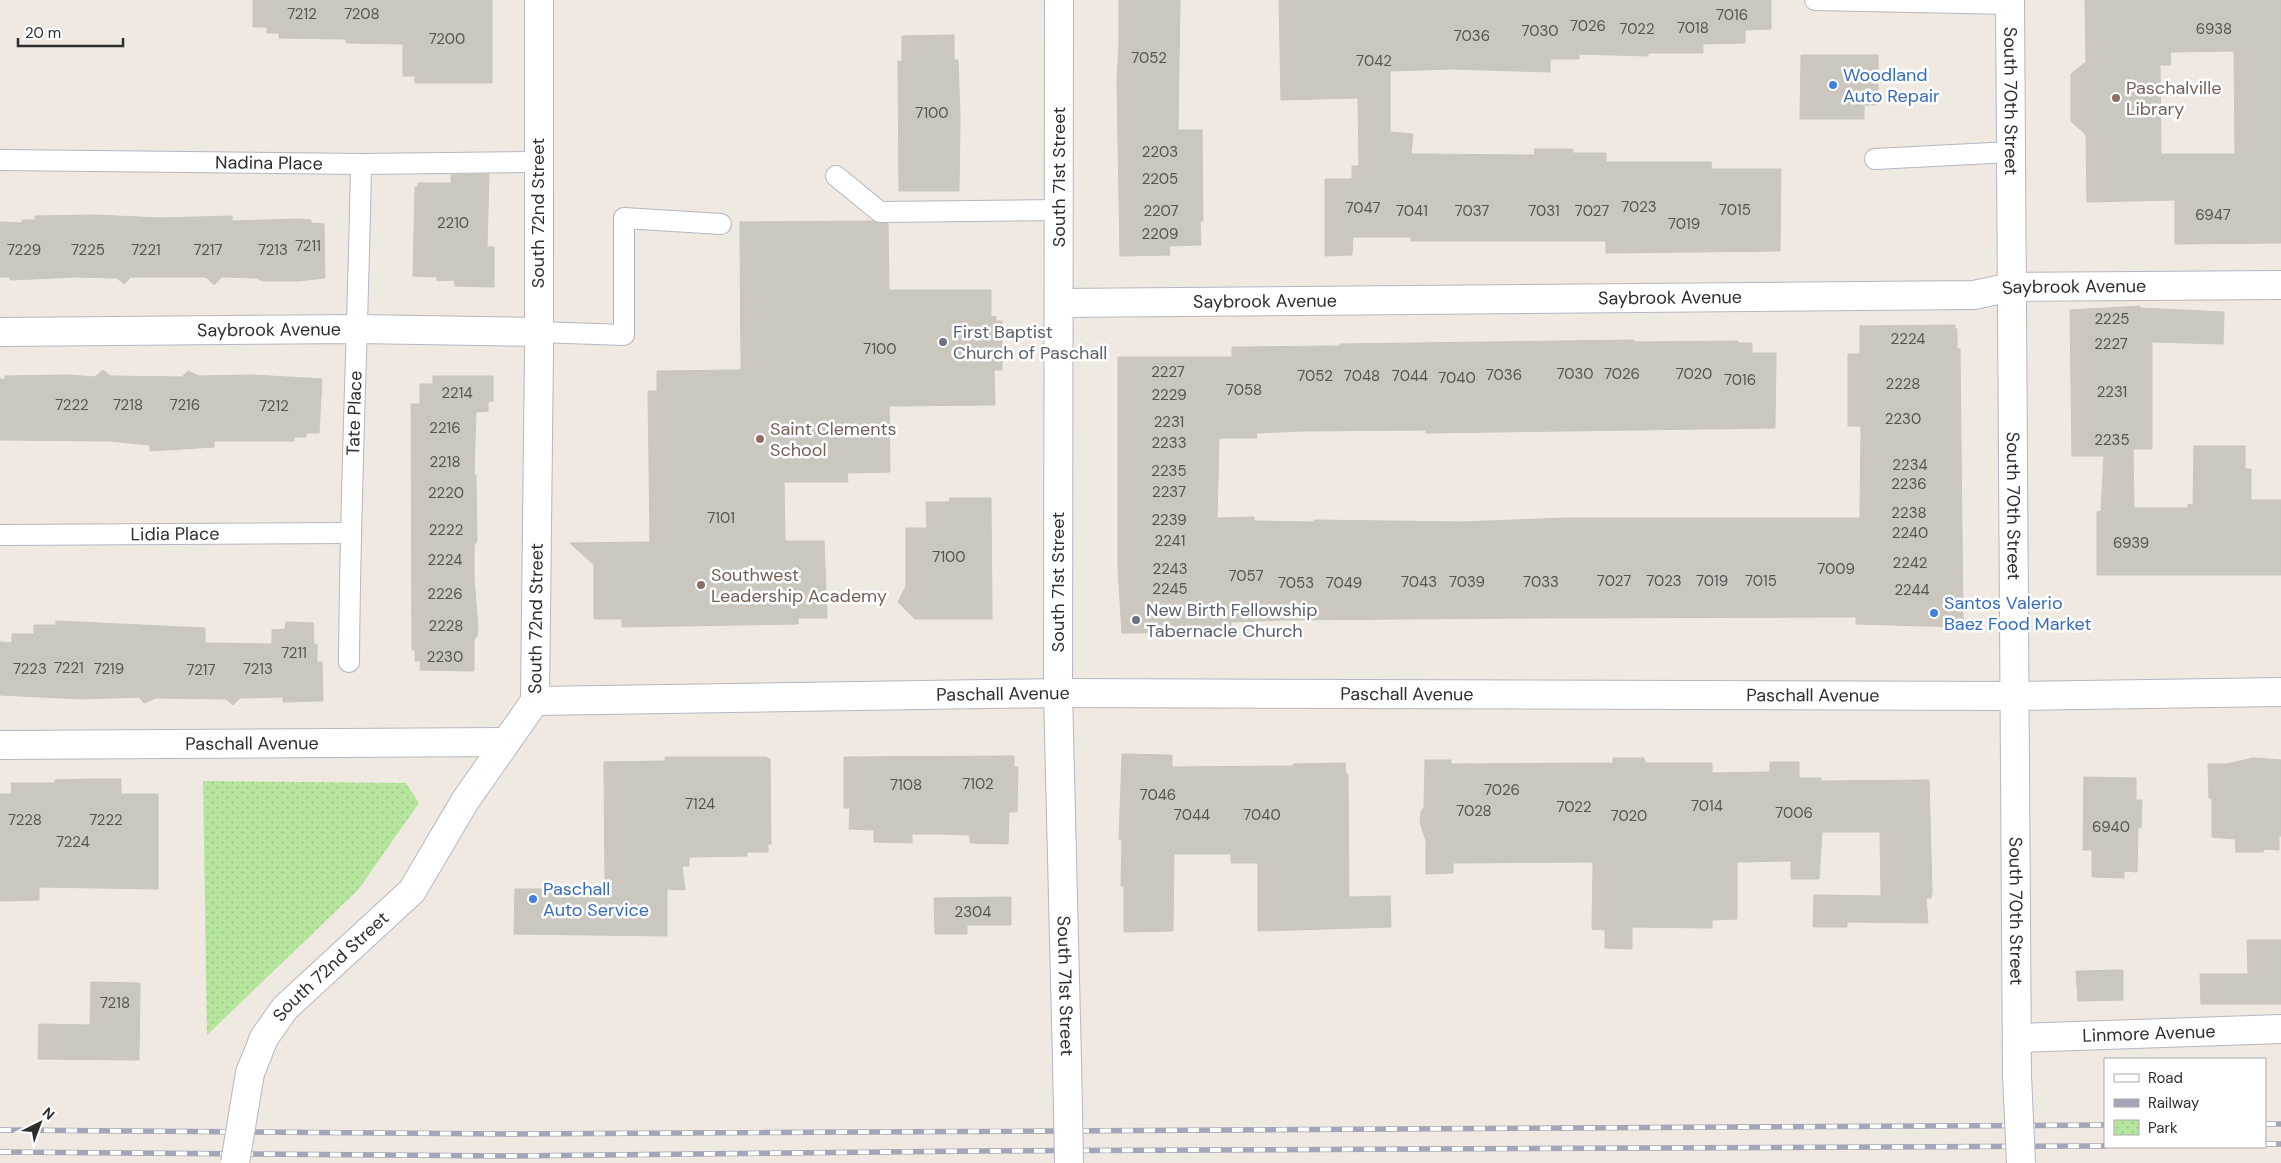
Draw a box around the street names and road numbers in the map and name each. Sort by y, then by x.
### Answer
street label: South 70th Street [1998,27,2023,175]
street label: South 71st Street [1047,107,1071,247]
street label: South 72nd Street [526,138,550,288]
street label: Nadina Place [215,150,323,176]
street label: Saybrook Avenue [2000,274,2146,301]
street label: Saybrook Avenue [1598,285,1742,310]
street label: Saybrook Avenue [1193,289,1337,314]
street label: Saybrook Avenue [197,317,341,342]
street label: Tate Place [341,370,368,456]
street label: South 70th Street [2001,432,2026,580]
street label: South 71st Street [1046,512,1070,652]
street label: Lidia Place [131,522,219,546]
street label: South 72nd Street [523,543,549,694]
street label: Paschall Avenue [936,681,1070,707]
street label: Paschall Avenue [1340,682,1474,706]
street label: Paschall Avenue [1746,683,1880,708]
street label: Paschall Avenue [185,731,319,756]
street label: South 70th Street [2003,837,2028,985]
street label: South 72nd Street [267,906,394,1026]
street label: South 71st Street [1051,915,1079,1056]
street label: Linmore Avenue [2082,1019,2216,1048]

